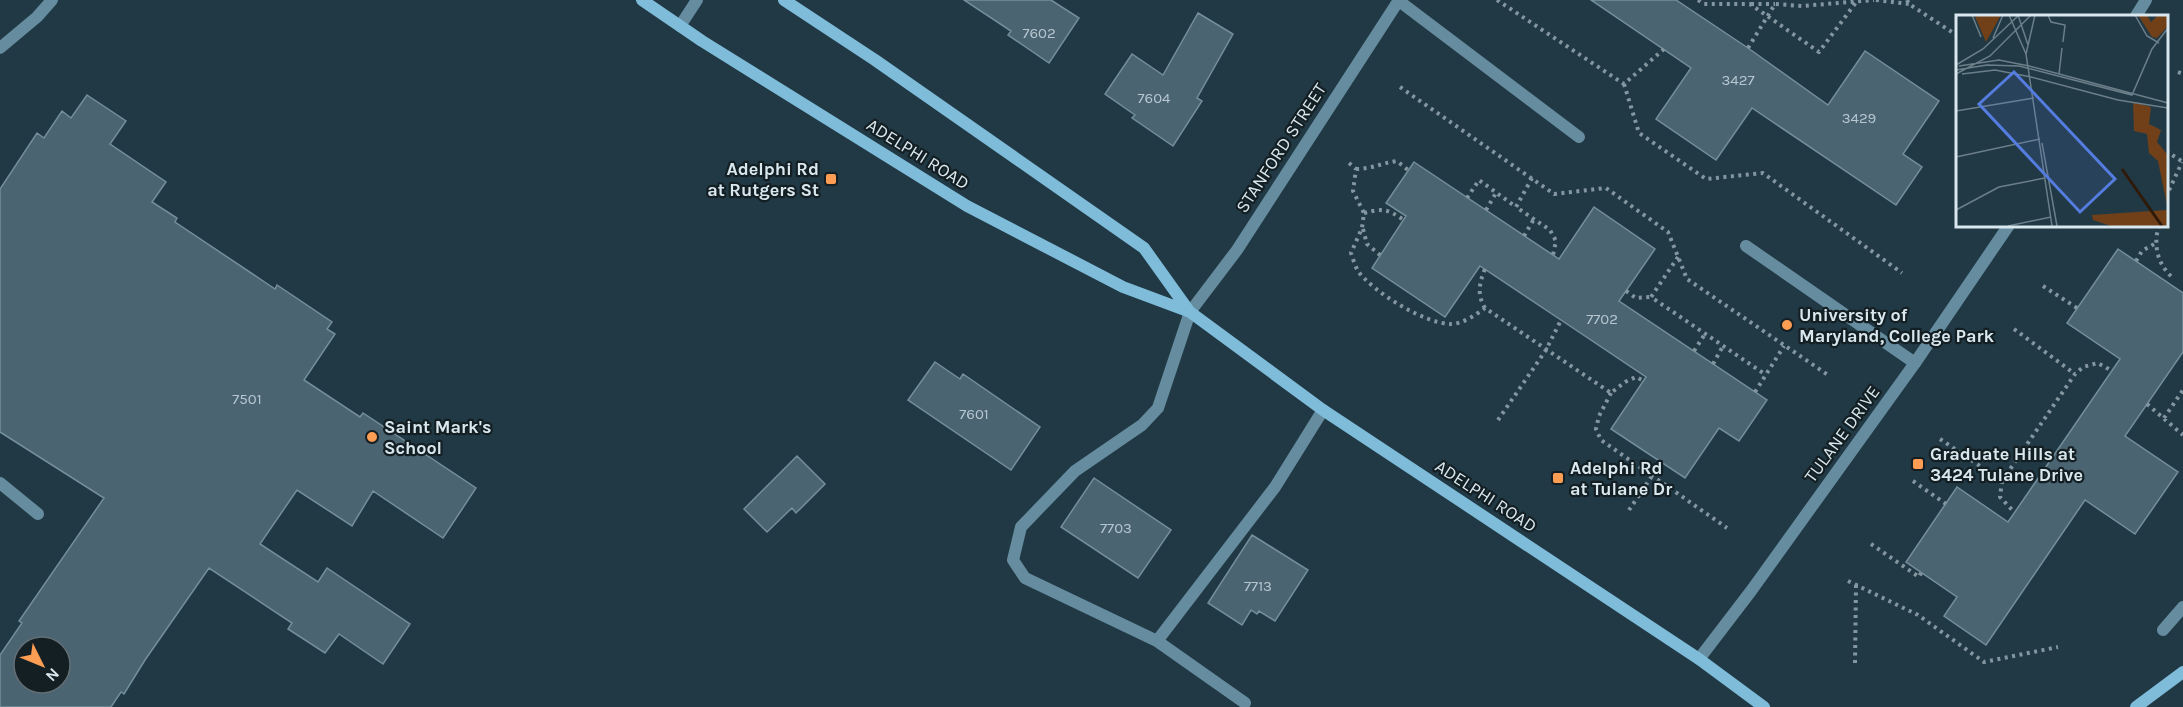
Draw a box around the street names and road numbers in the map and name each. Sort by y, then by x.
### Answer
street label: STANFORD STREET [1231,79,1331,217]
street label: ADELPHI ROAD [863,114,973,194]
street label: TULANE DRIVE [1799,381,1885,487]
street label: ADELPHI ROAD [1431,455,1541,537]

